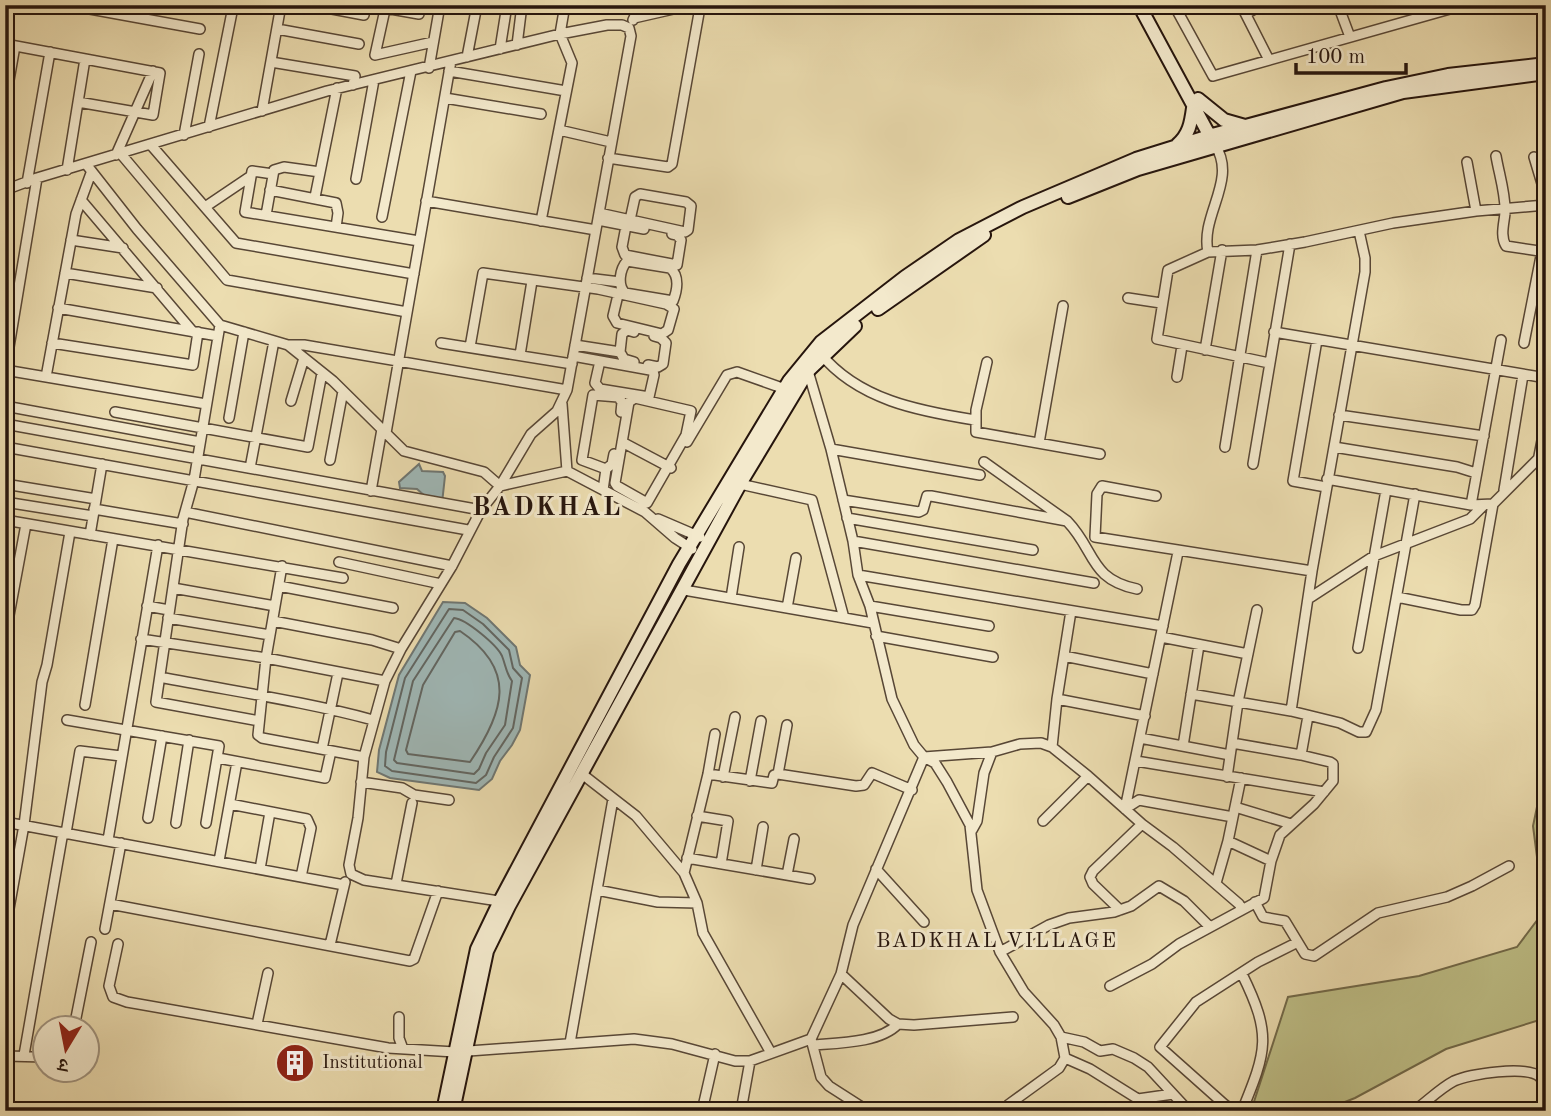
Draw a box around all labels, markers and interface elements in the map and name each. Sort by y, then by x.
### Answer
scale bar [1296,32,1406,76]
text: 100 m [1306,47,1365,68]
district label: BADKHAL [472,495,622,521]
district label: BADKHAL VILLAGE [876,931,1118,952]
north arrow [32,1014,102,1084]
building icon: Institutional [274,1042,316,1084]
text: उ [56,1053,72,1074]
place label: Institutional [322,1054,423,1073]

